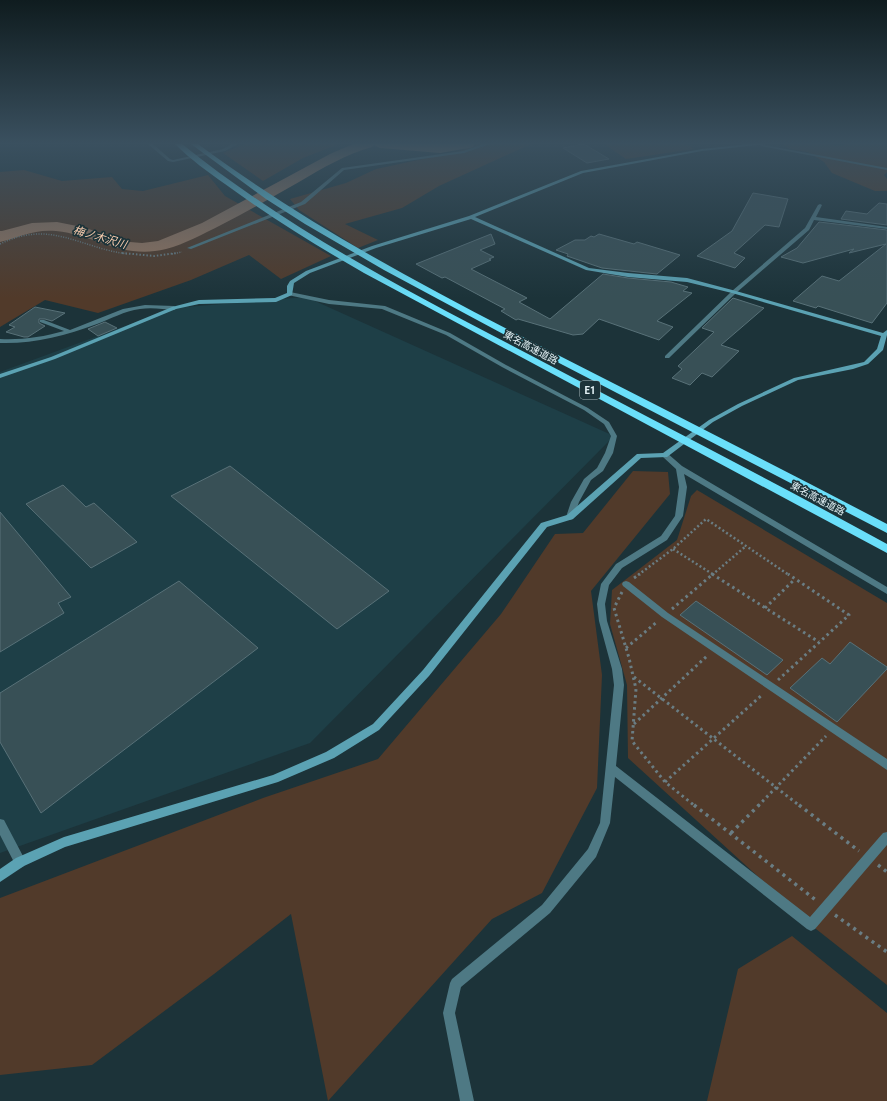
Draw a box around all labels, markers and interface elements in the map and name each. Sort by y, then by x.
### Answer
water label: 梅ノ木沢川 [72,224,129,252]
street label: 東名高速道路 [502,329,560,366]
road number: E1 [580,381,600,399]
street label: 東名高速道路 [789,480,847,517]

